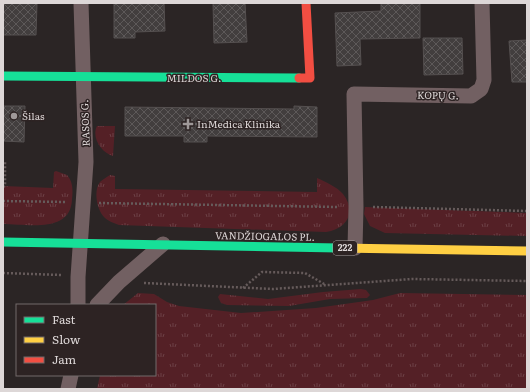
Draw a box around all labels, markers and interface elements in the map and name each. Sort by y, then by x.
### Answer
street label: MILDOS G. [167,70,221,85]
street label: KOPŲ G. [417,87,459,102]
street label: RASOS G. [76,99,93,147]
place label: Šilas [22,108,45,123]
marker: Šilas [9,111,19,121]
place label: InMedica Klinika [197,116,281,131]
marker: InMedica Klinika [182,118,194,130]
street label: VANDŽIOGALOS PL. [215,227,315,244]
road number: 222 [333,241,357,255]
legend [16,304,156,376]
text: Fast [52,310,76,328]
text: Slow [52,330,81,348]
text: Jam [52,350,77,368]

